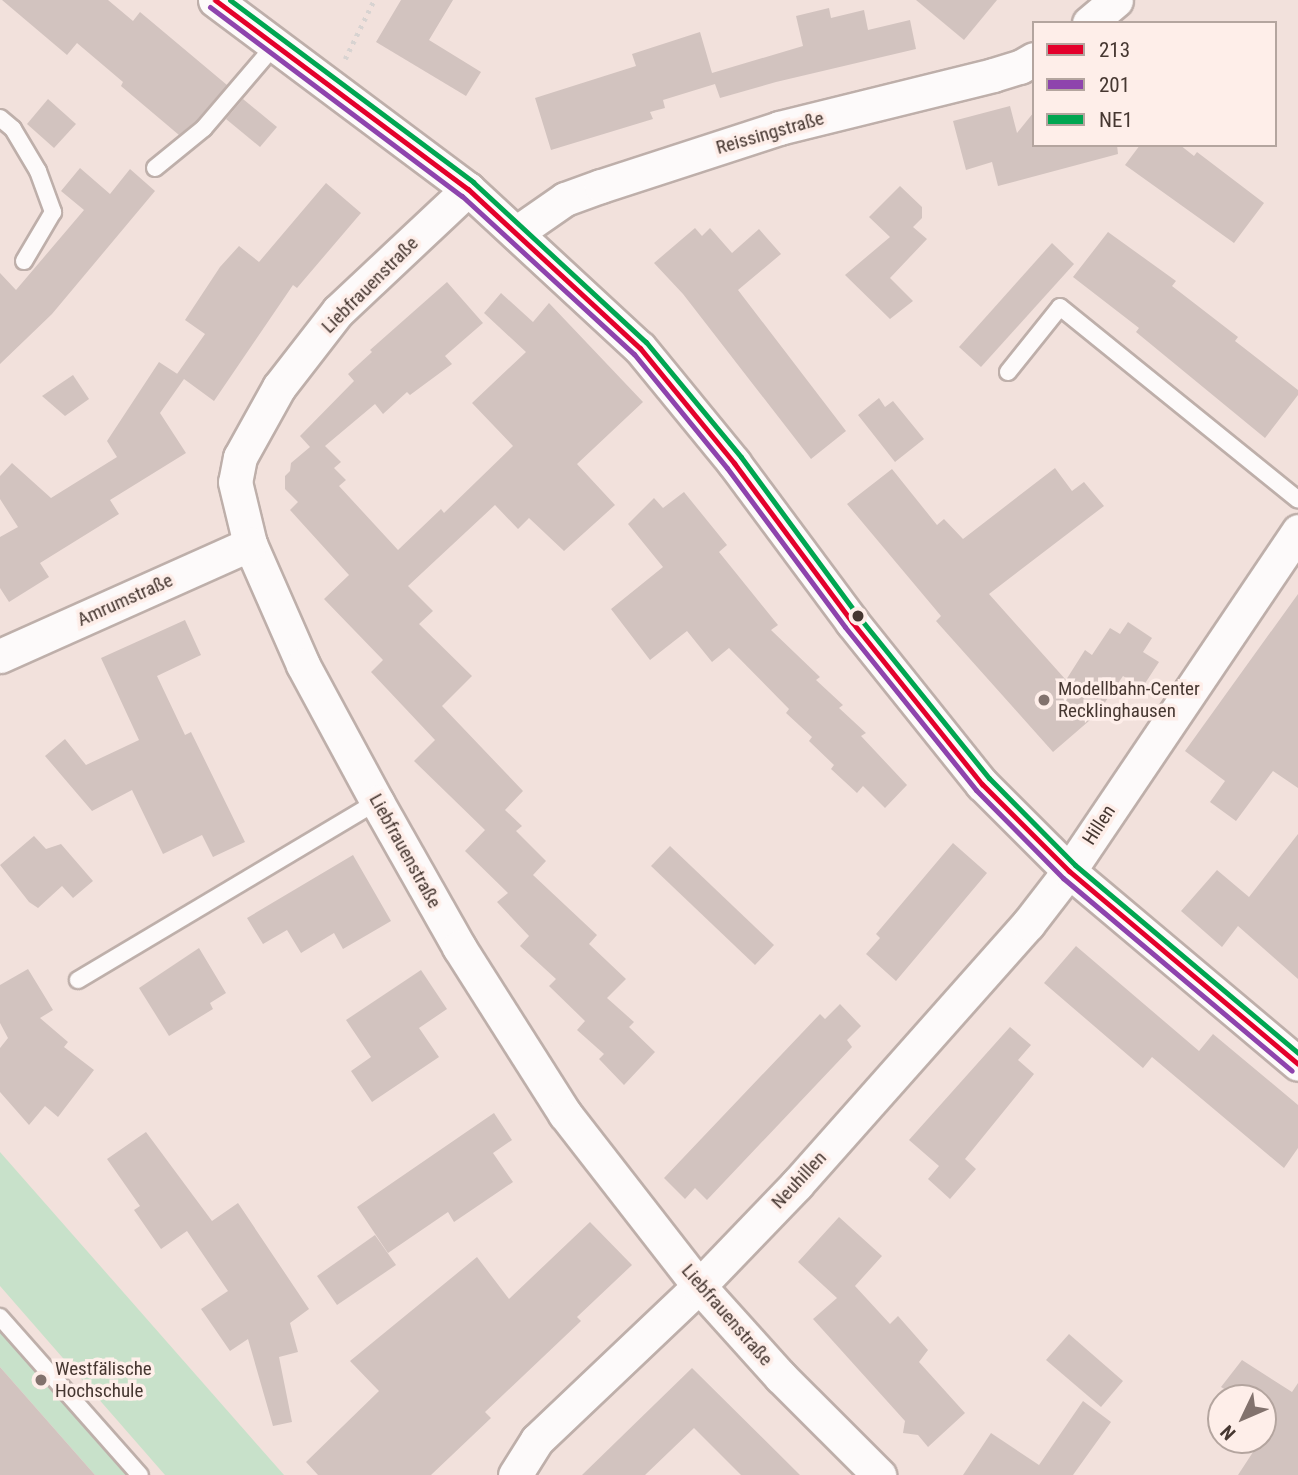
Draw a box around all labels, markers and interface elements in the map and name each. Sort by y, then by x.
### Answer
legend [1032,21,1277,147]
text: 213 [1099,38,1130,62]
text: 201 [1099,73,1130,97]
street label: Reissingstraße [713,107,827,159]
text: NE1 [1099,108,1133,132]
street label: Liebfrauenstraße [317,232,423,338]
street label: Amrumstraße [74,569,176,631]
unlabelled marker [851,609,865,623]
place label: Modellbahn-Center Recklinghausen [1058,678,1200,722]
marker: Modellbahn-Center Recklinghausen [1036,692,1052,708]
street label: Liebfrauenstraße [364,790,446,912]
street label: Hillen [1078,801,1120,849]
street label: Neuhillen [767,1147,831,1213]
street label: Liebfrauenstraße [677,1260,777,1370]
place label: Westfälische Hochschule [55,1358,152,1402]
marker: Westfälische Hochschule [33,1372,49,1388]
north arrow [1207,1384,1277,1454]
text: N [1216,1420,1240,1445]

